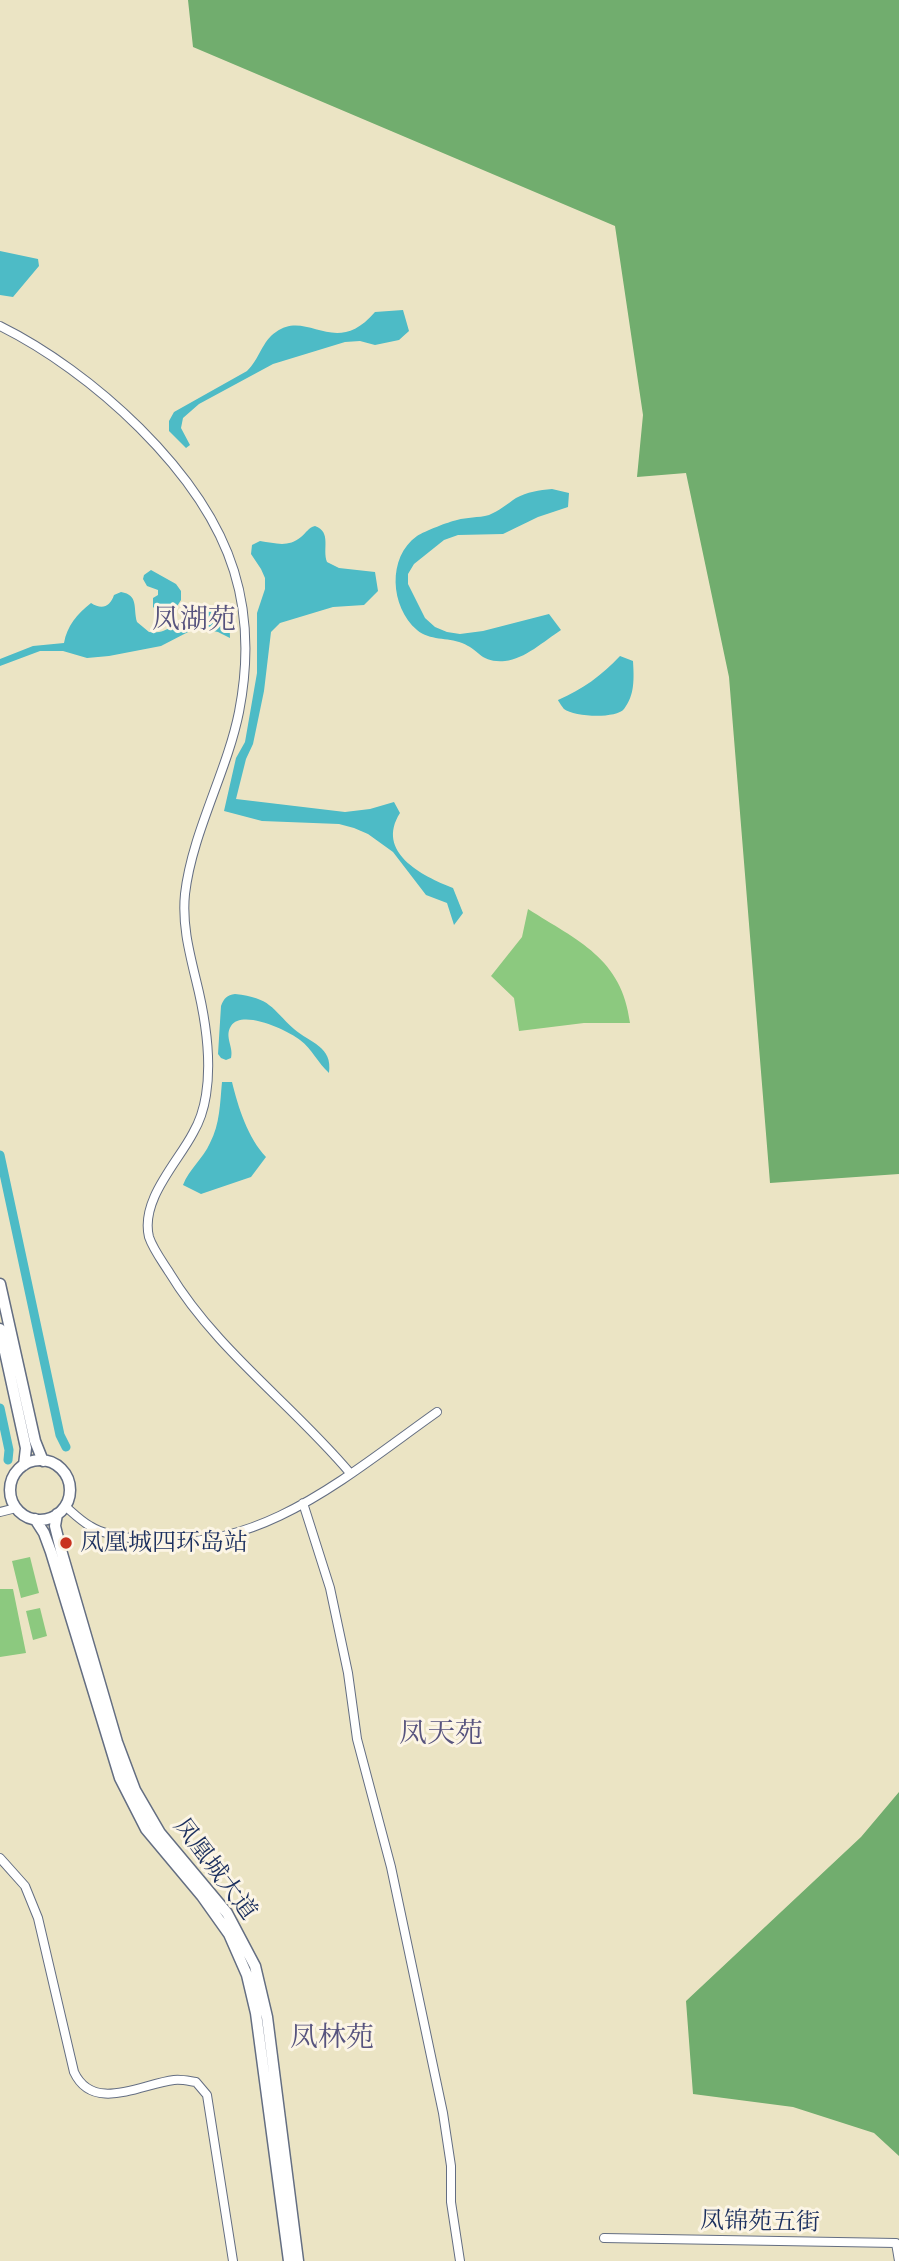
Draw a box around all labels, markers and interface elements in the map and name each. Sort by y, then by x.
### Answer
district label: 凤湖苑 [152,603,236,637]
place label: 凤凰城四环岛站 [80,1529,248,1557]
marker: 凤凰城四环岛站 [58,1535,74,1551]
district label: 凤天苑 [399,1717,483,1751]
street label: 凤凰城大道 [167,1812,263,1926]
district label: 凤林苑 [290,2021,374,2055]
street label: 凤锦苑五街 [700,2207,820,2237]

